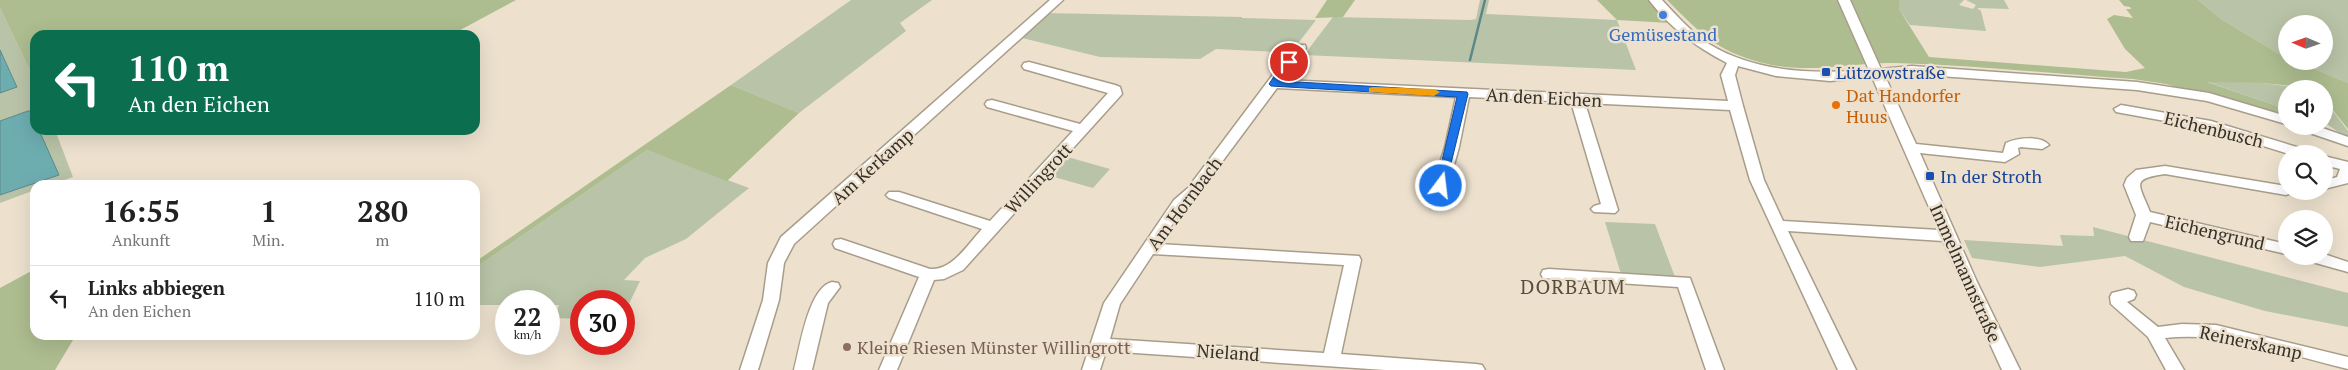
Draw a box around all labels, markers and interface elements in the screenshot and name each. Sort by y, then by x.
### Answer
marker: Gemüsestand [1657,9,1669,21]
north arrow [2278,15,2332,70]
map controls [2278,15,2333,265]
place label: Gemüsestand [1609,22,1717,46]
pin [1268,41,1310,83]
text: 110 m [128,45,229,91]
icon: arrive [1275,48,1303,76]
icon: left [45,50,110,115]
place label: Lützowstraße [1836,60,1945,84]
marker: Lützowstraße [1820,66,1832,78]
button: sound [2278,80,2333,135]
street label: An den Eichen [1485,82,1603,112]
place label: Dat Handorfer Huus [1846,83,1961,128]
text: An den Eichen [128,89,270,118]
marker: Dat Handorfer Huus [1830,99,1842,111]
street label: Eichenbusch [2162,105,2267,153]
street label: Am Kerkamp [826,123,918,209]
street label: Willingrott [999,137,1077,219]
button: search [2278,145,2333,200]
street label: Am Hornbach [1141,151,1227,254]
position arrow [1414,159,1466,211]
place label: In der Stroth [1940,164,2042,188]
marker: In der Stroth [1924,170,1936,182]
text: 16:55 [102,191,180,231]
text: 1 [260,191,277,231]
text: 280 [357,191,408,231]
street label: Immelmannstraße [1925,200,2007,346]
street label: Eichengrund [2163,209,2267,255]
button: layers [2278,210,2333,265]
text: Ankunft [112,229,170,251]
text: Min. [252,229,285,251]
text: m [376,229,389,251]
district label: DORBAUM [1520,273,1626,300]
text: Links abbiegen [88,275,225,300]
icon: left [45,284,73,312]
text: 110 m [414,286,465,311]
speed limit sign: 30 [570,290,635,355]
text: An den Eichen [88,300,191,322]
text: 22 [513,300,542,333]
street label: Reinerskamp [2198,319,2304,365]
text: km/h [514,327,541,342]
place label: Kleine Riesen Münster Willingrott [857,335,1131,359]
street label: Nieland [1196,338,1260,366]
marker: Kleine Riesen Münster Willingrott [841,341,853,353]

